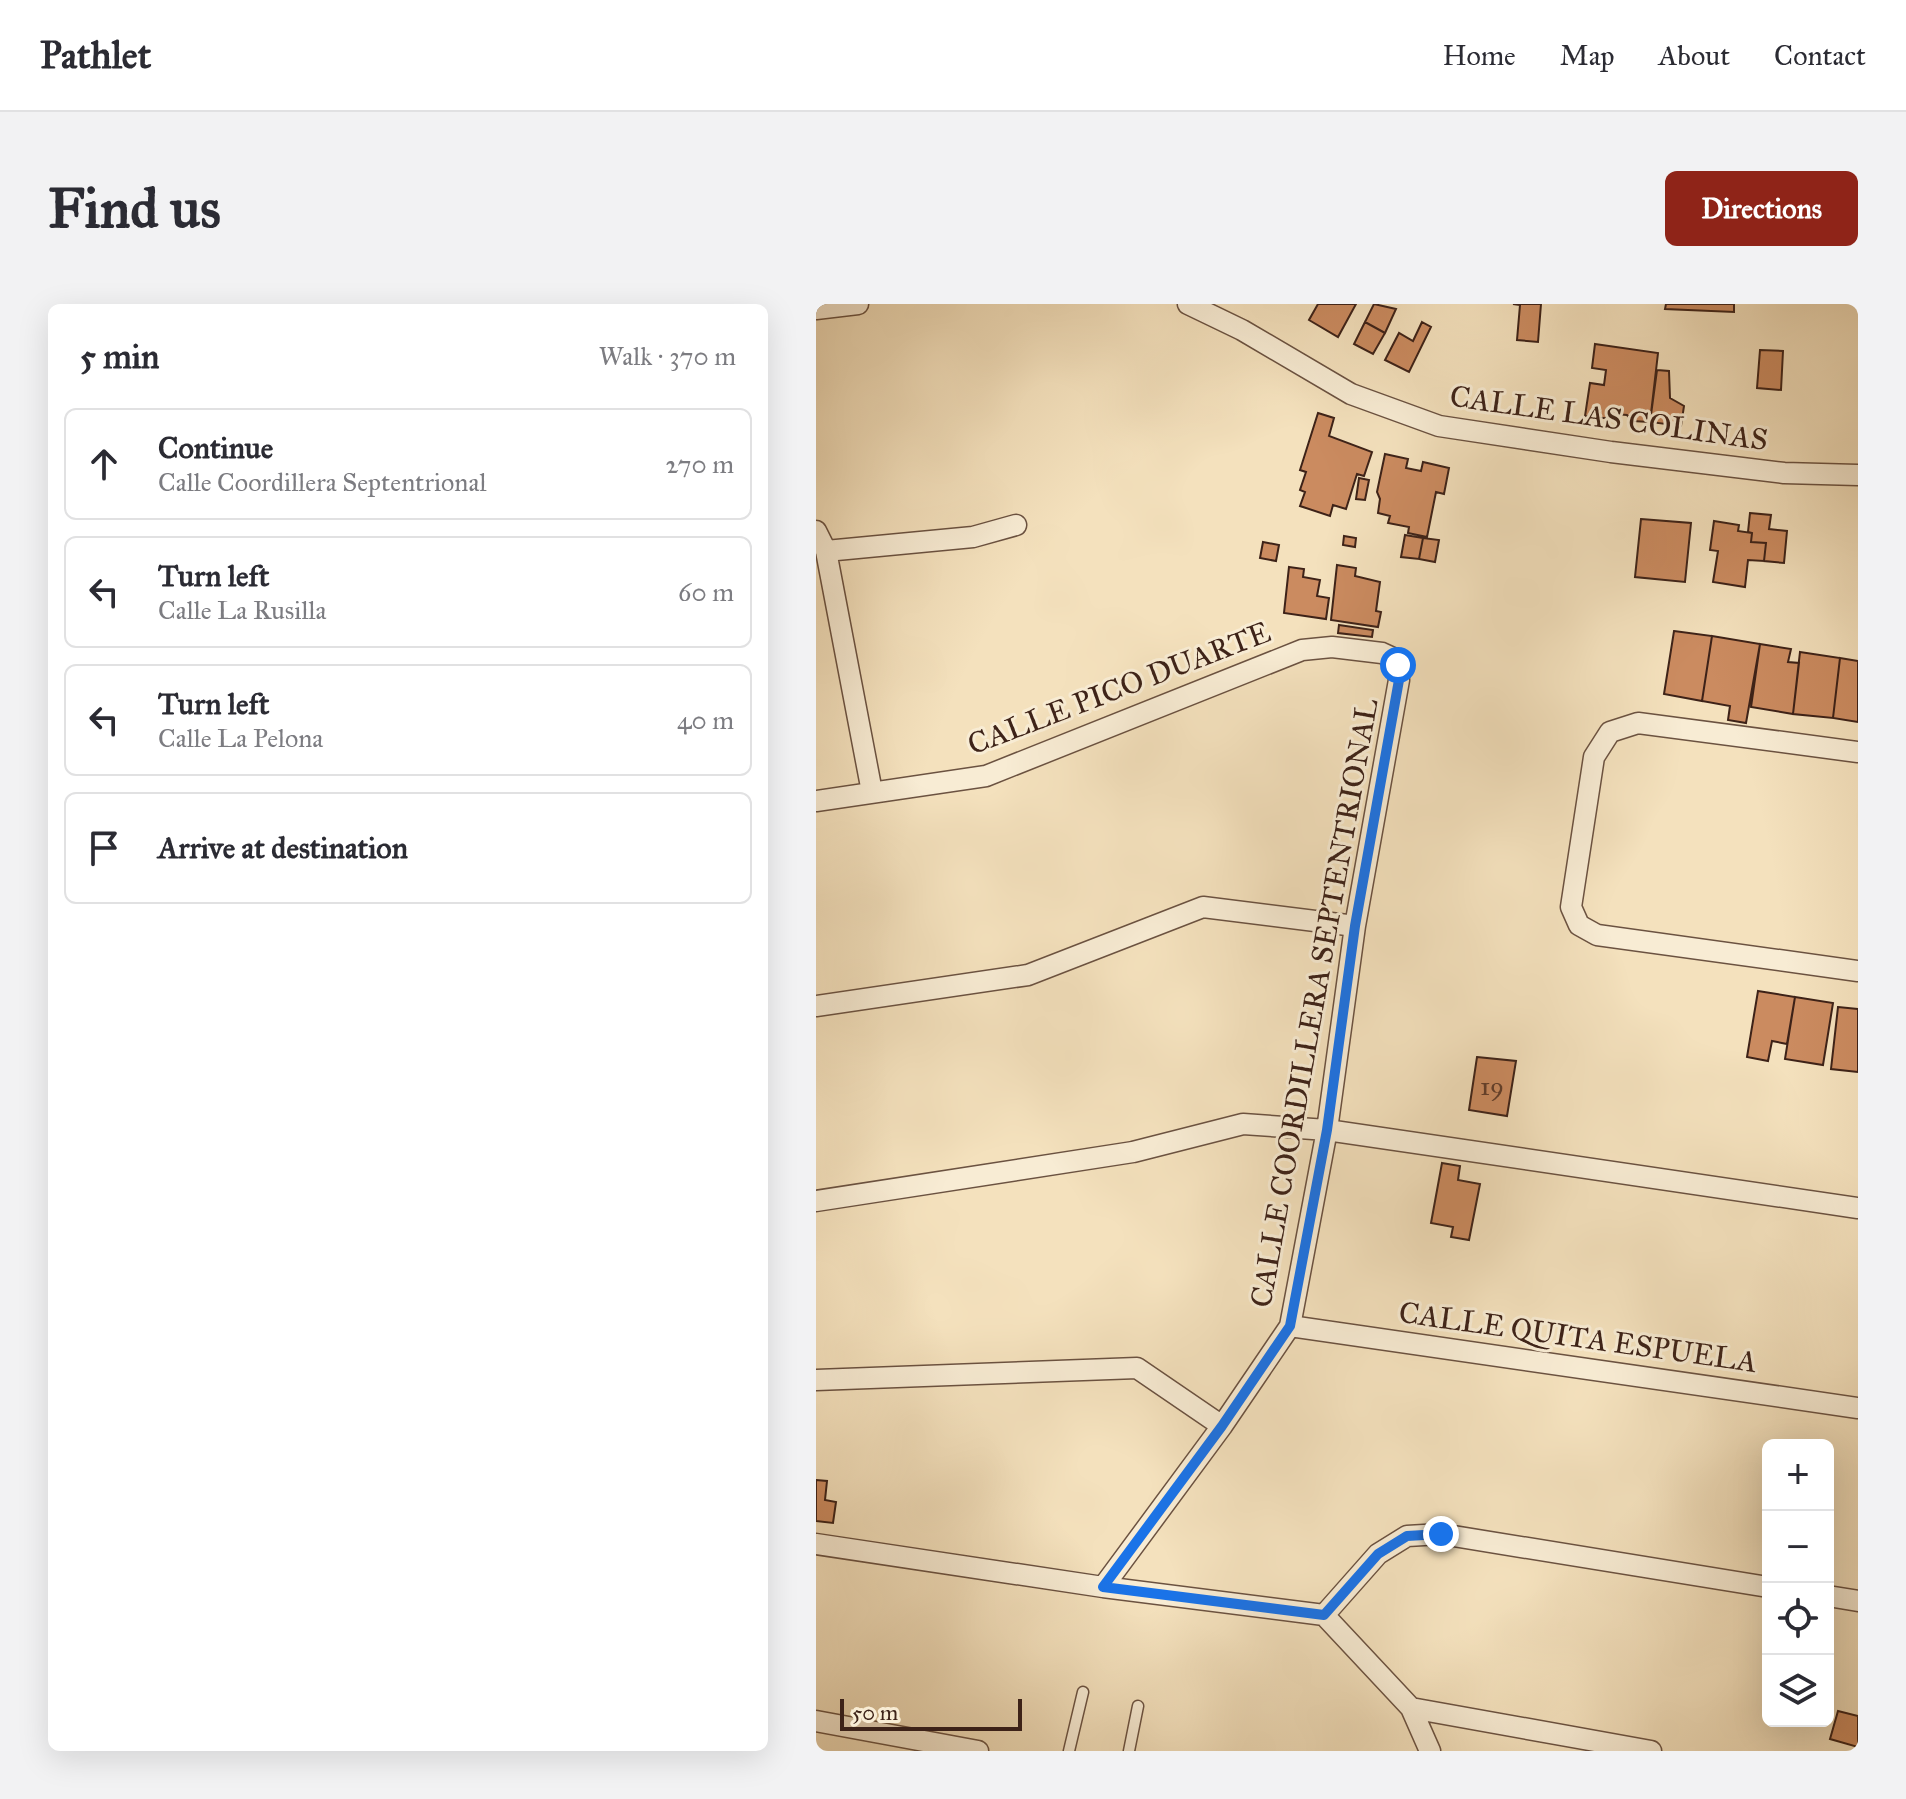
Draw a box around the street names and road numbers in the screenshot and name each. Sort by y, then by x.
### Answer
street label: CALLE LAS COLINAS [1448,378,1770,458]
street label: CALLE PICO DUARTE [963,614,1275,762]
street label: CALLE COORDILLERA SEPTENTRIONAL [1243,696,1385,1310]
street label: CALLE QUITA ESPUELA [1397,1294,1759,1380]

